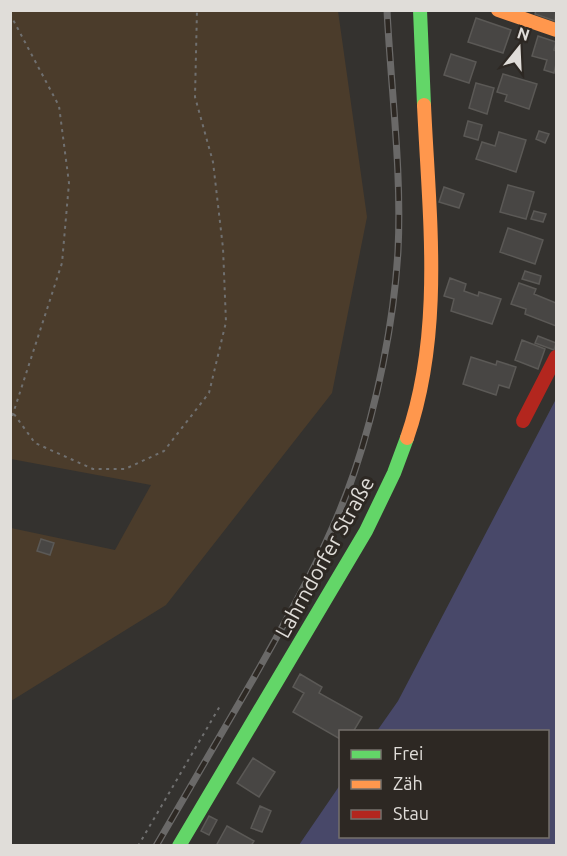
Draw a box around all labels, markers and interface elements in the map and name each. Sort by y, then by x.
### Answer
north arrow [489,18,549,78]
text: N [515,23,532,44]
street label: Lahrndorfer Straße [270,472,378,642]
legend [339,730,549,838]
text: Frei [393,743,423,763]
text: Zäh [393,773,423,793]
text: Stau [393,803,429,823]

